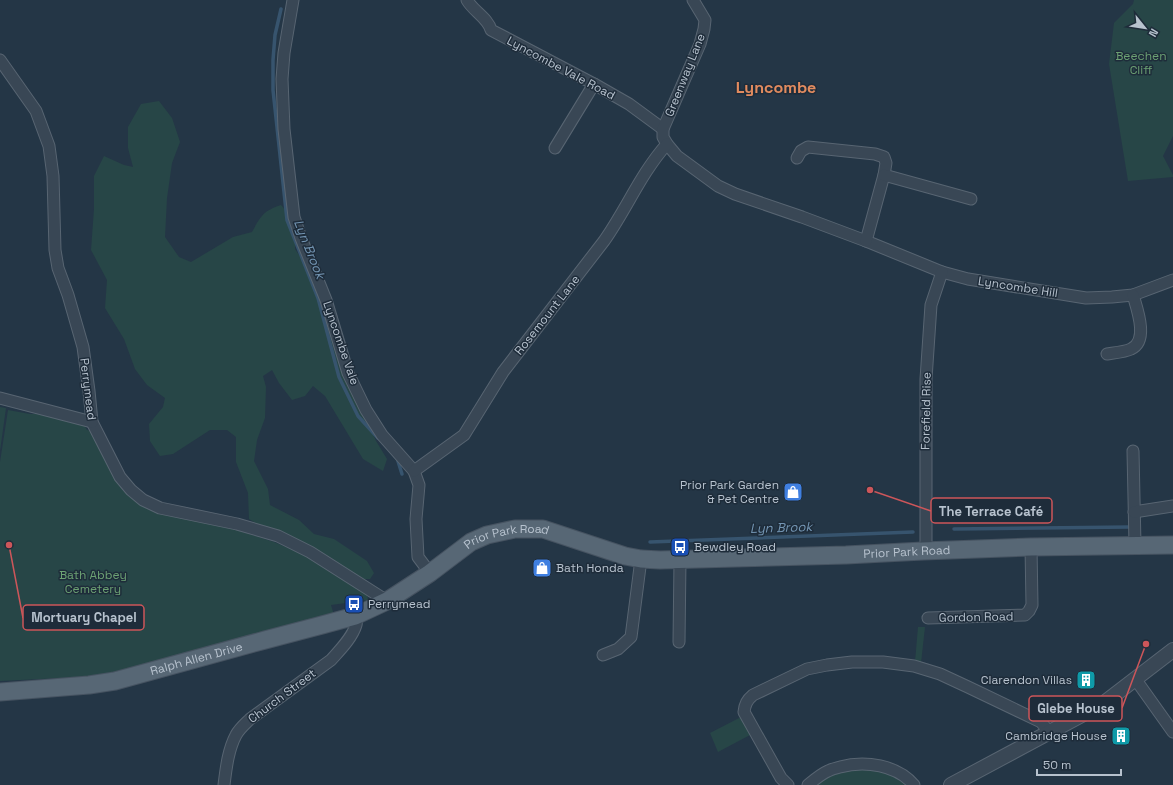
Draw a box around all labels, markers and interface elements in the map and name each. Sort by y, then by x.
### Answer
north arrow [1125,8,1165,48]
text: N [1146,26,1162,40]
street label: Greenway Lane [661,31,709,119]
street label: Lyncombe Vale Road [504,33,618,103]
park label: Beechen Cliff [1115,48,1167,78]
district label: Lyncombe [736,77,816,98]
water label: Lyn Brook [290,217,330,283]
street label: Rosemount Lane [511,272,583,358]
street label: Lyncombe Hill [977,273,1059,301]
street label: Lyncombe Vale [319,299,363,387]
street label: Perrymead [76,357,100,421]
street label: Forefield Rise [917,372,935,450]
place label: Prior Park Garden & Pet Centre [680,477,779,507]
shop icon: Prior Park Garden & Pet Centre [782,481,804,503]
callout: The Terrace Café [931,498,1052,523]
text: The Terrace Café [939,503,1043,520]
water label: Lyn Brook [749,518,815,537]
street label: Prior Park Road [461,521,551,553]
bus stop icon: Bewdley Road [669,536,691,558]
place label: Bewdley Road [694,539,776,555]
street label: Prior Park Road [863,542,951,562]
shop icon: Bath Honda [531,557,553,579]
place label: Bath Honda [556,560,624,576]
park label: Bath Abbey Cemetery [59,567,127,597]
bus stop icon: Perrymead [343,593,365,615]
place label: Perrymead [368,596,430,612]
callout: Mortuary Chapel [23,605,144,630]
street label: Gordon Road [939,608,1013,626]
text: Mortuary Chapel [31,609,137,626]
street label: Ralph Allen Drive [148,638,245,679]
street label: Church Street [245,665,319,727]
building icon: Clarendon Villas [1075,669,1097,691]
place label: Clarendon Villas [981,672,1072,688]
callout: Glebe House [1029,696,1122,721]
text: Glebe House [1037,700,1115,717]
building icon: Cambridge House [1110,725,1132,747]
place label: Cambridge House [1005,728,1107,744]
scale bar [1037,751,1121,777]
text: 50 m [1043,757,1071,773]

